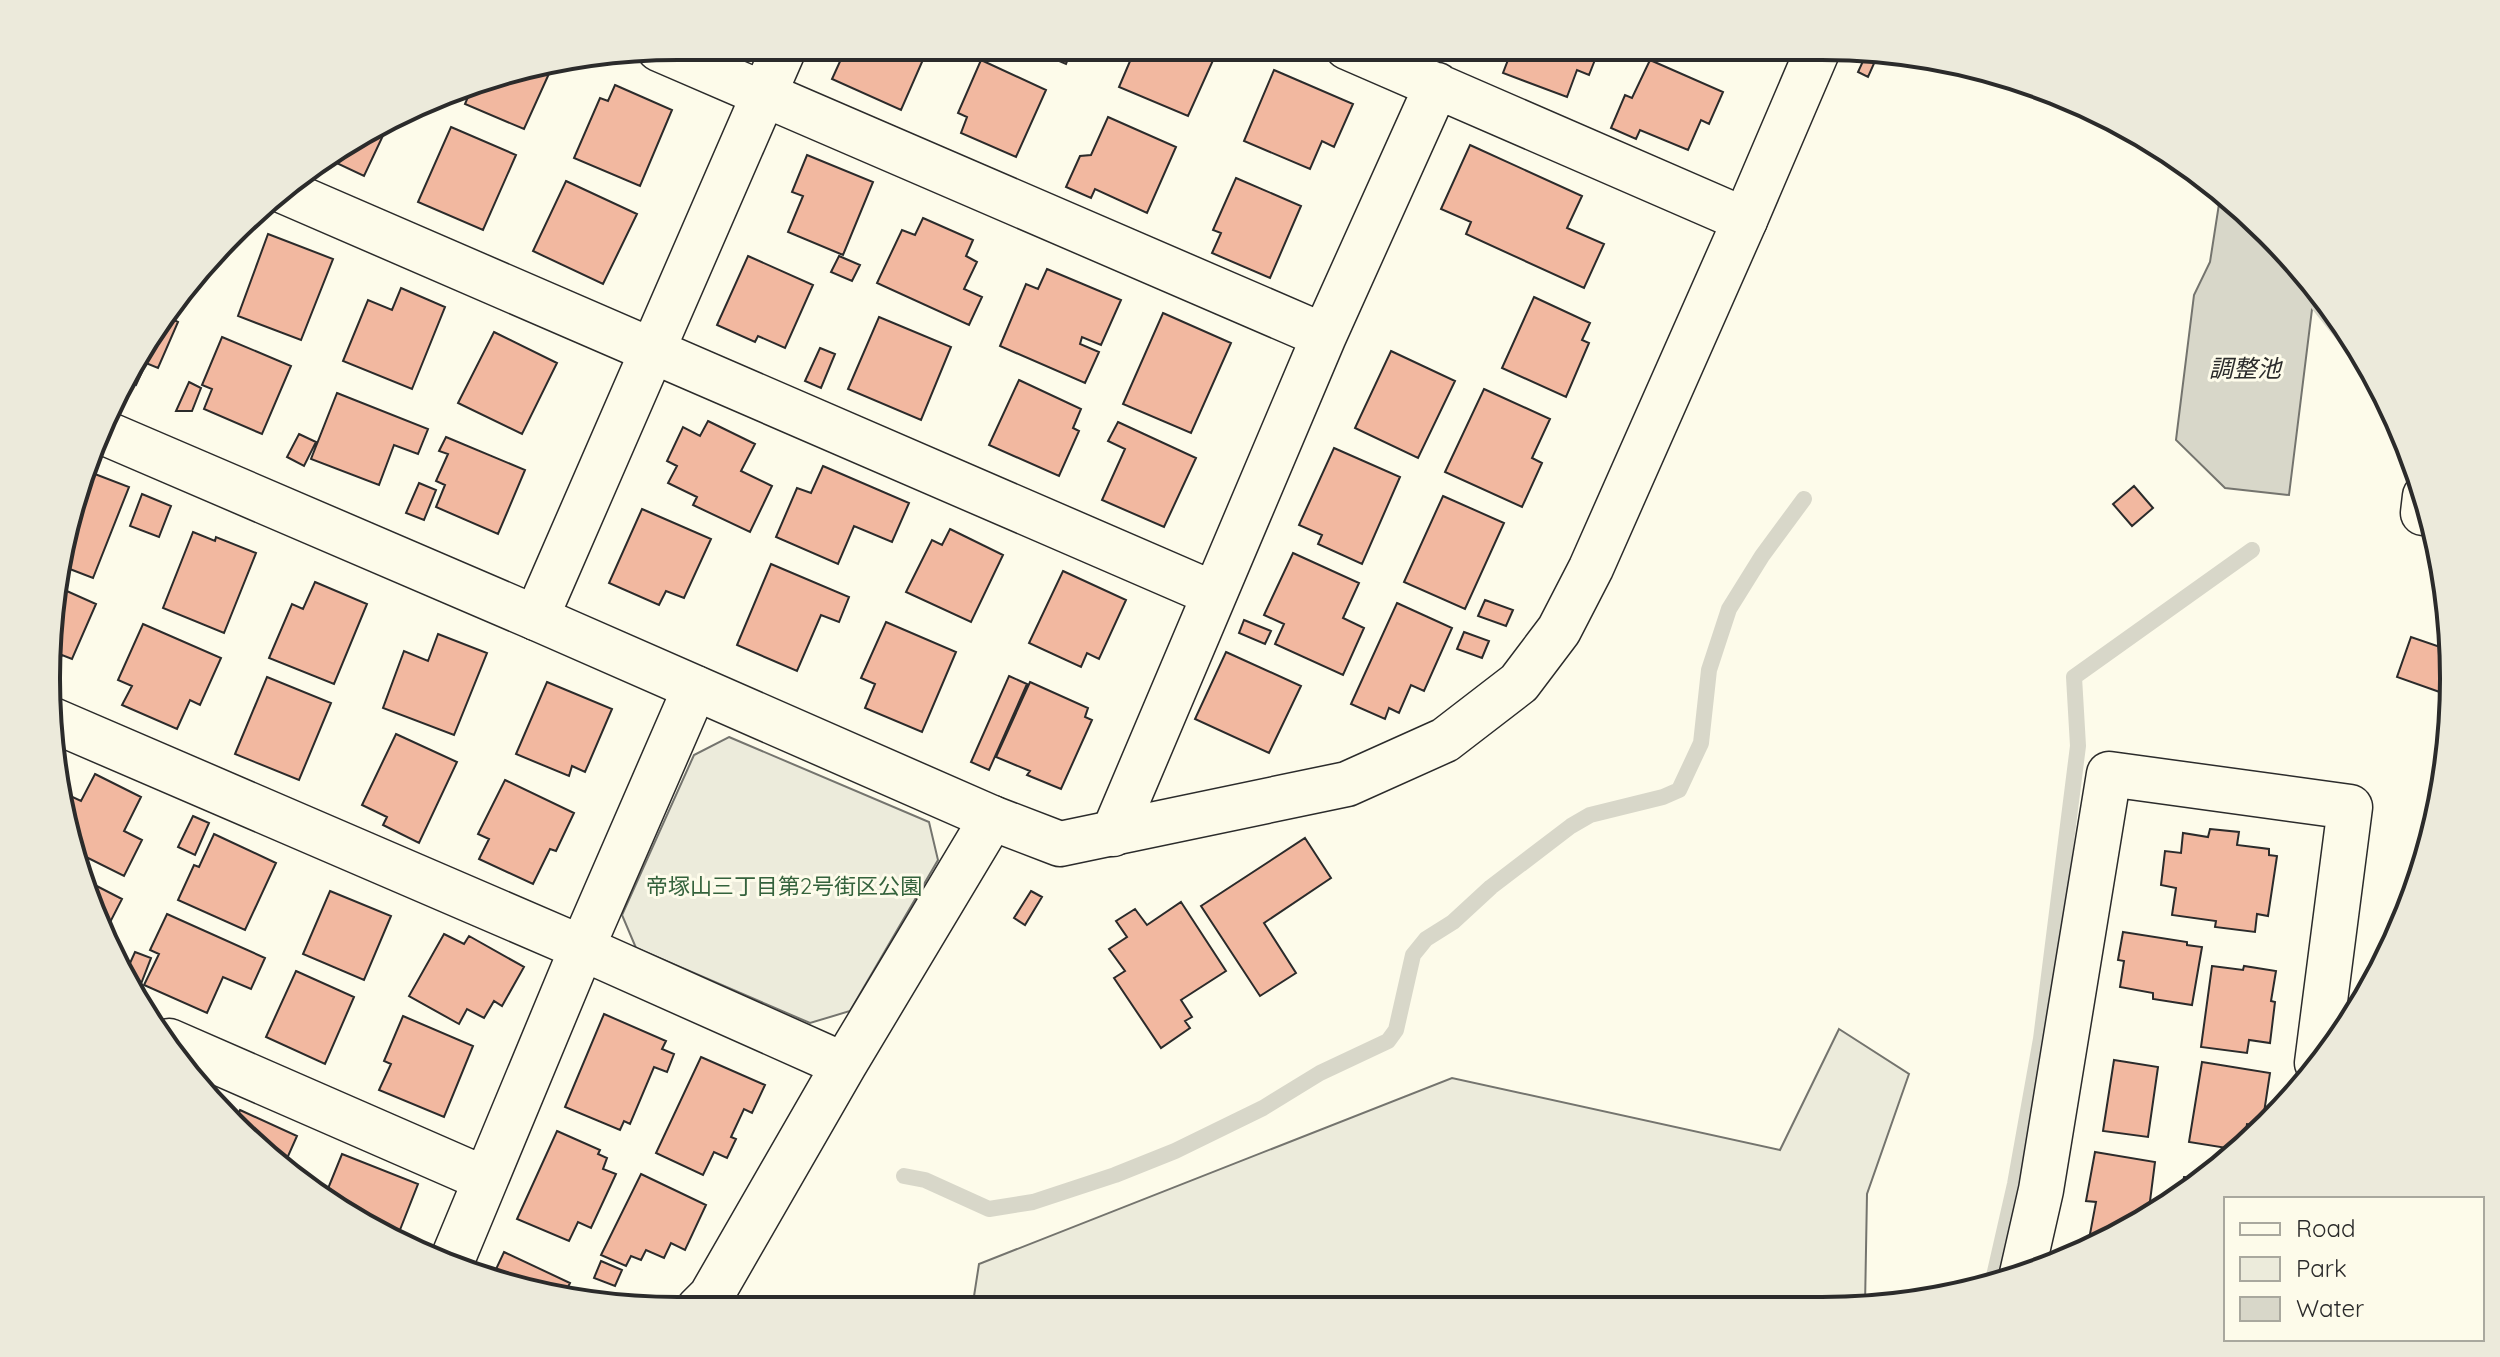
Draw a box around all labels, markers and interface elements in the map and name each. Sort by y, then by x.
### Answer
water label: 調整池 [2209,353,2283,383]
park label: 帝塚山三丁目第2号街区公園 [646,872,922,900]
legend [2224,1197,2484,1341]
text: Road [2296,1213,2356,1243]
text: Park [2296,1253,2347,1283]
text: Water [2296,1293,2364,1323]

